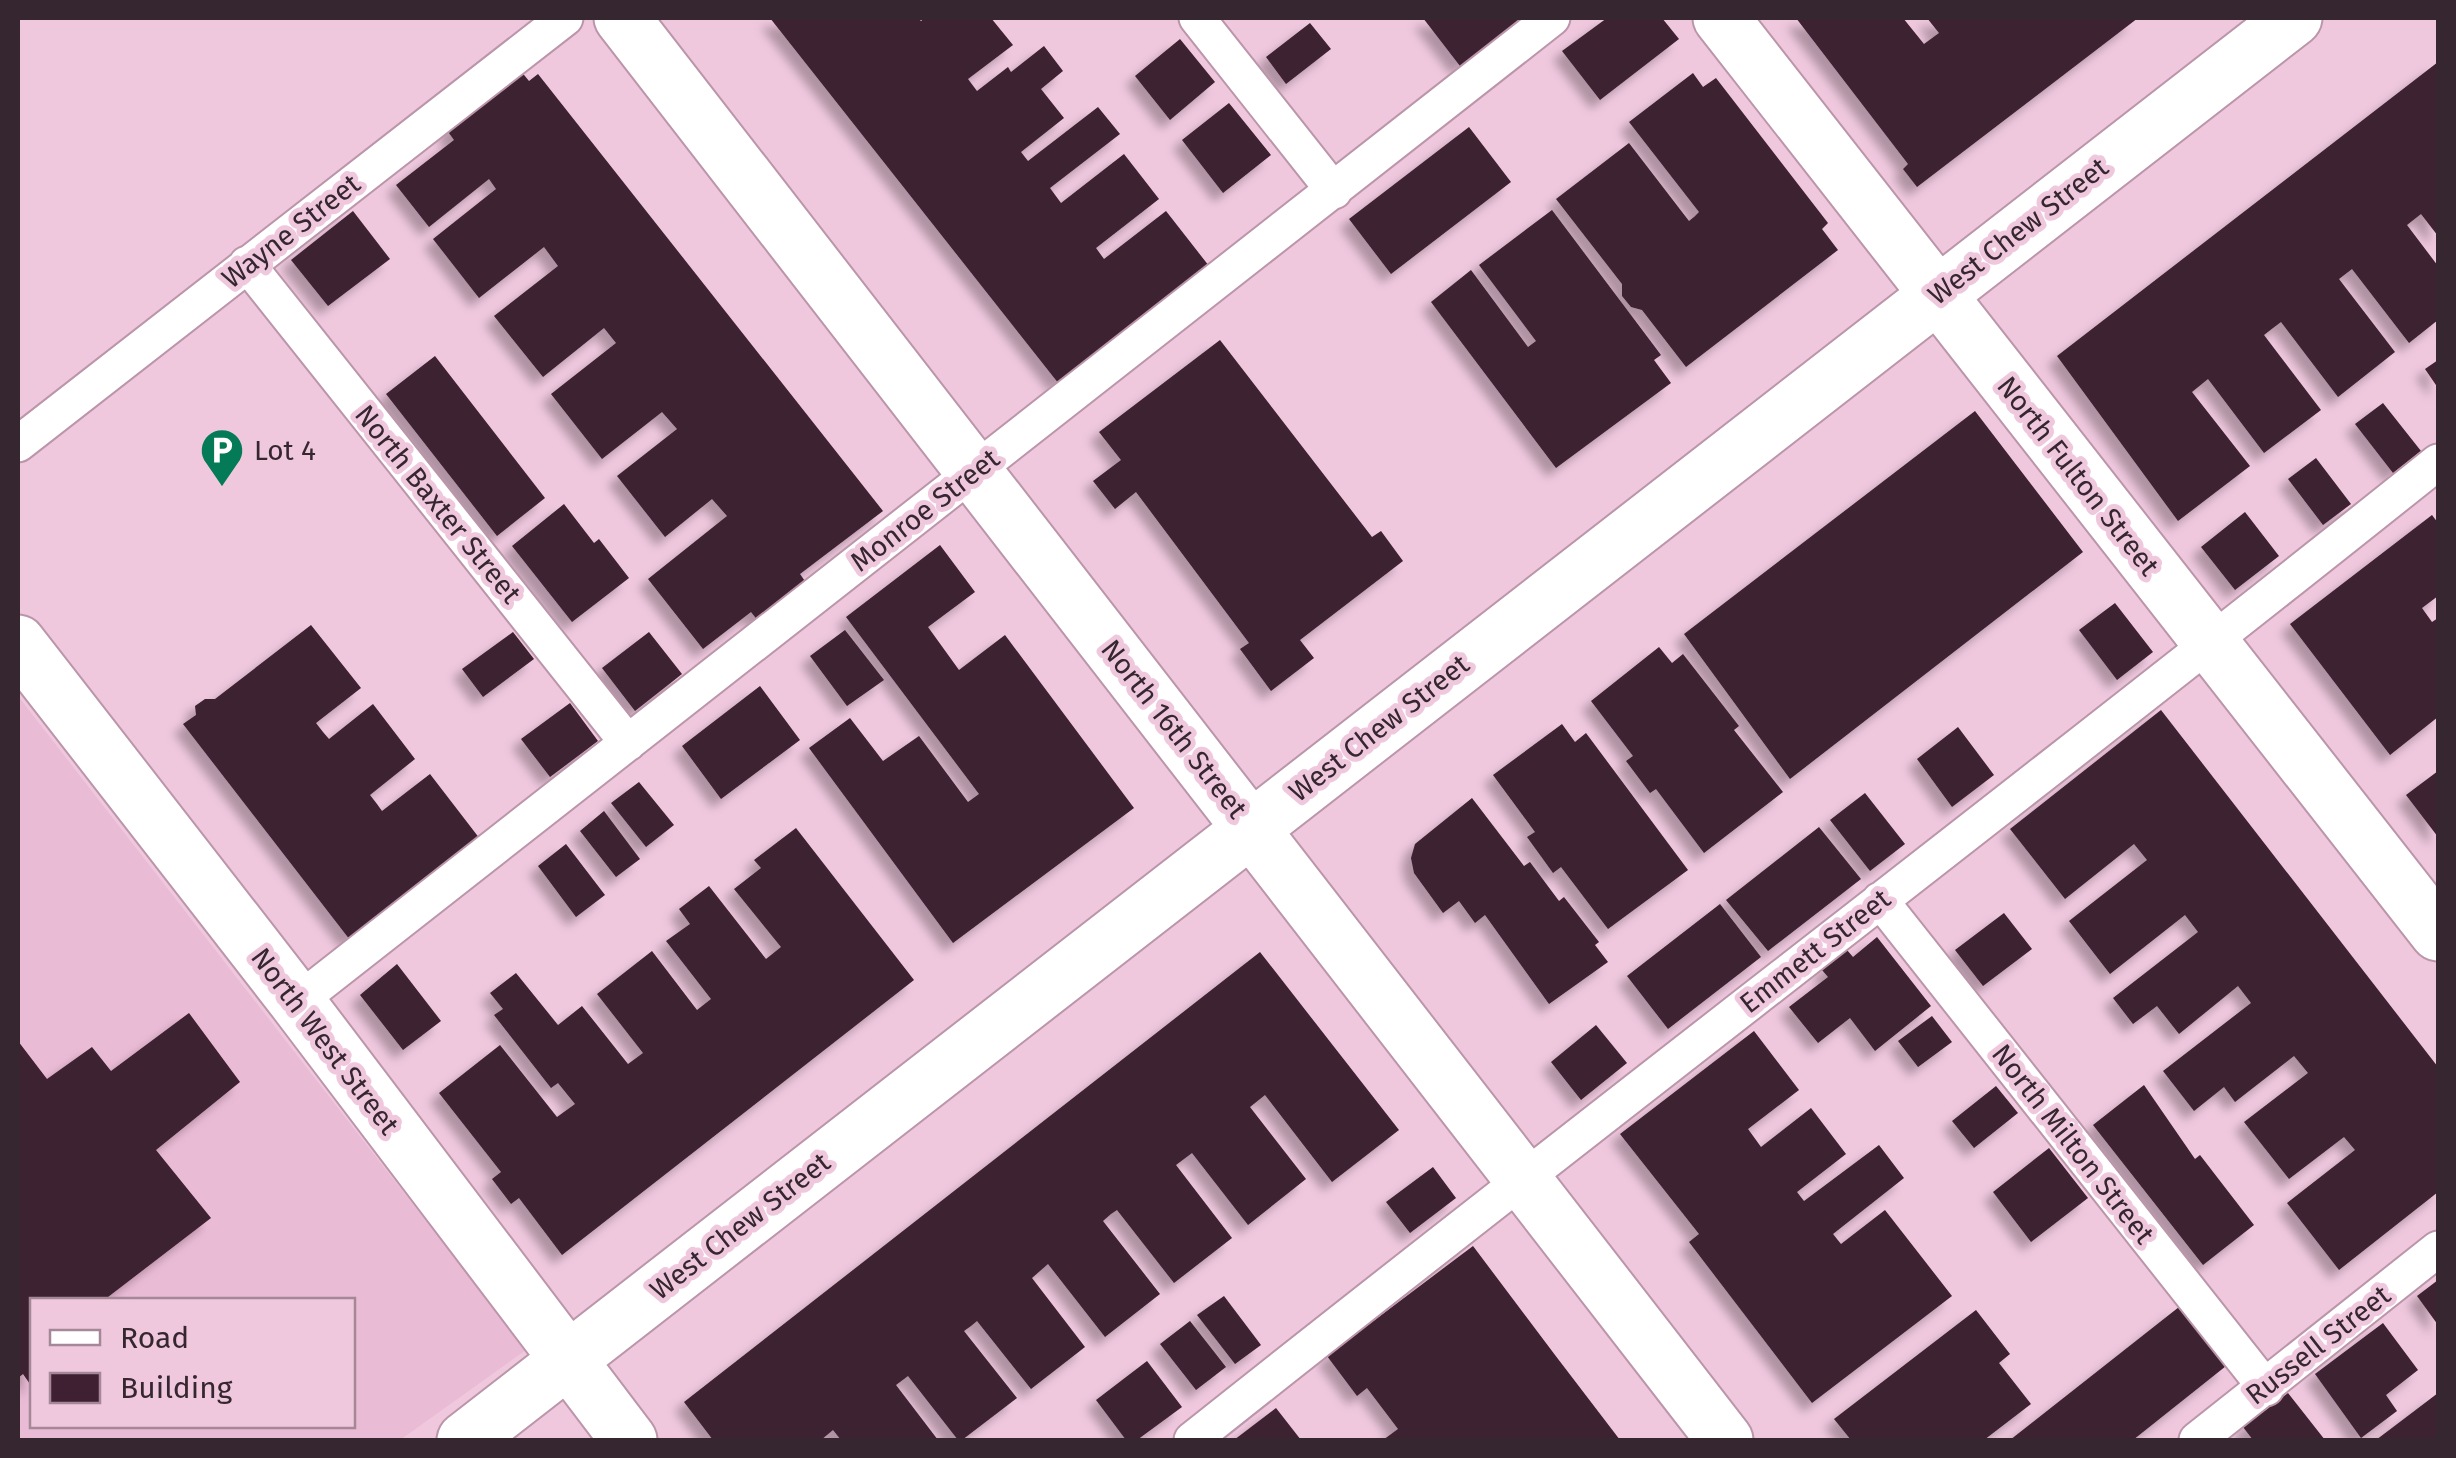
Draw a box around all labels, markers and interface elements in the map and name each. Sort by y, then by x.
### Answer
street label: West Chew Street [1921,150,2115,311]
street label: Wayne Street [215,166,367,295]
street label: North Fulton Street [1990,370,2166,583]
street label: North Baxter Street [348,398,529,610]
parking icon: Lot 4 [199,427,245,488]
place label: Lot 4 [254,434,316,467]
street label: Monroe Street [844,441,1007,578]
street label: North 16th Street [1094,633,1254,825]
street label: West Chew Street [1282,647,1476,808]
street label: Emmett Street [1733,882,1897,1020]
street label: North West Street [244,941,406,1141]
street label: North Milton Street [1985,1038,2162,1251]
street label: West Chew Street [643,1145,837,1306]
street label: Russell Street [2239,1278,2397,1412]
legend [30,1298,355,1428]
text: Road [120,1320,189,1356]
text: Building [120,1370,233,1406]

